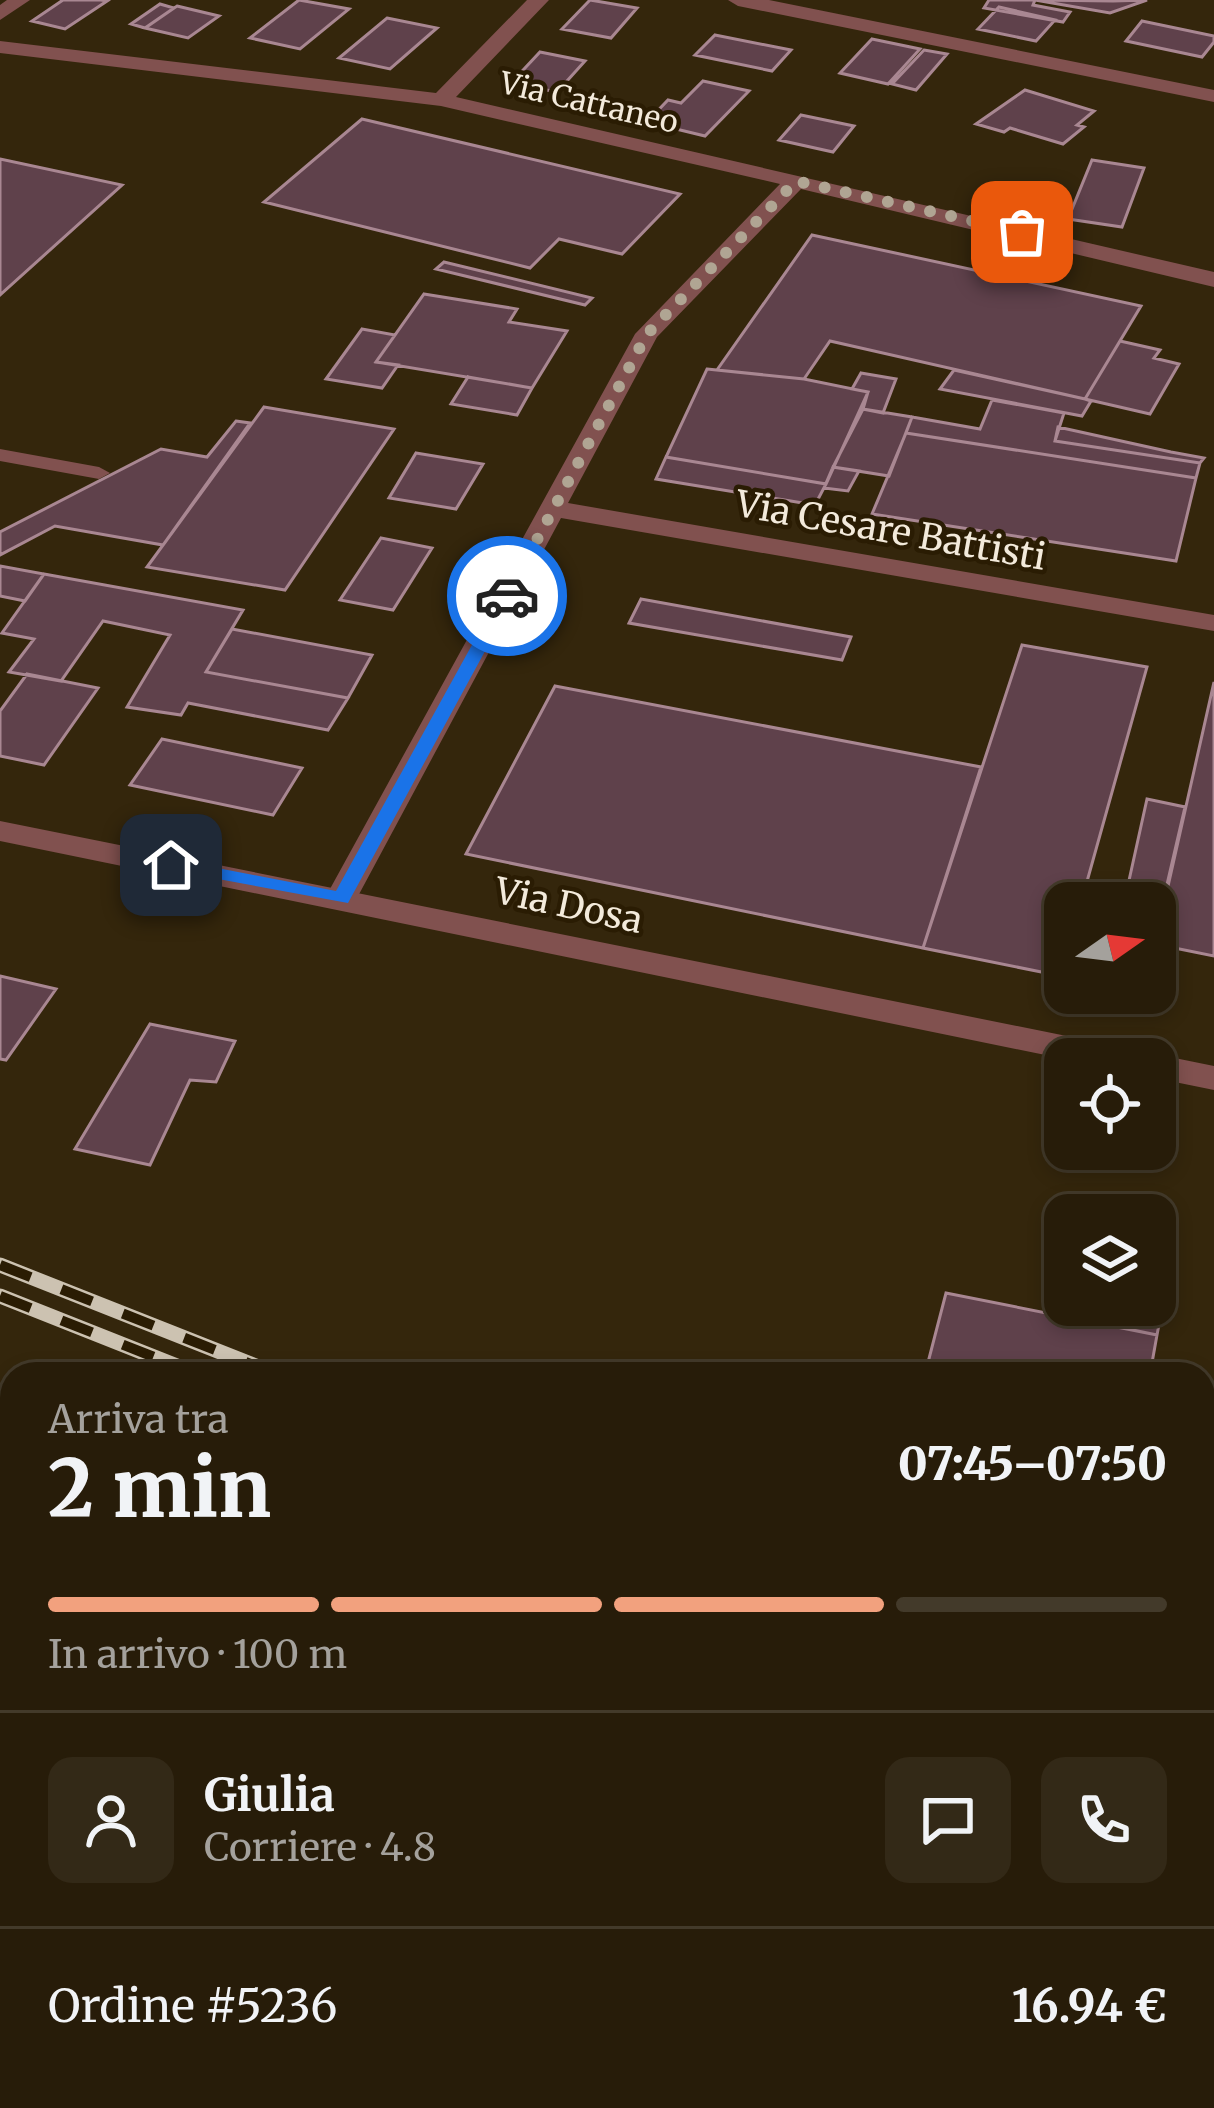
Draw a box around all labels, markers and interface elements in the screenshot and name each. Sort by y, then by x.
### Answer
street label: Via Cattaneo [495,63,682,141]
pin [971,181,1073,283]
icon: bag [989,199,1055,265]
street label: Via Cesare Battisti [732,481,1049,580]
courier [447,536,567,656]
icon: car [474,563,540,629]
pin [120,814,222,916]
icon: home [138,832,204,898]
street label: Via Dosa [490,868,647,943]
north arrow [1044,882,1176,1014]
map controls [1044,882,1176,1326]
button: locate [1044,1038,1176,1170]
button: layers [1044,1194,1176,1326]
text: Arriva tra [48,1395,229,1444]
text: 07:45–07:50 [898,1436,1167,1492]
text: 2 min [48,1440,271,1538]
text: In arrivo · 100 m [48,1630,347,1679]
button: person [48,1757,174,1883]
button: chat [885,1757,1011,1883]
button: phone [1041,1757,1167,1883]
text: Giulia [204,1767,335,1823]
text: Corriere · 4.8 [204,1823,436,1872]
text: Ordine #5236 [48,1978,337,2034]
text: 16.94 € [1012,1978,1167,2034]

